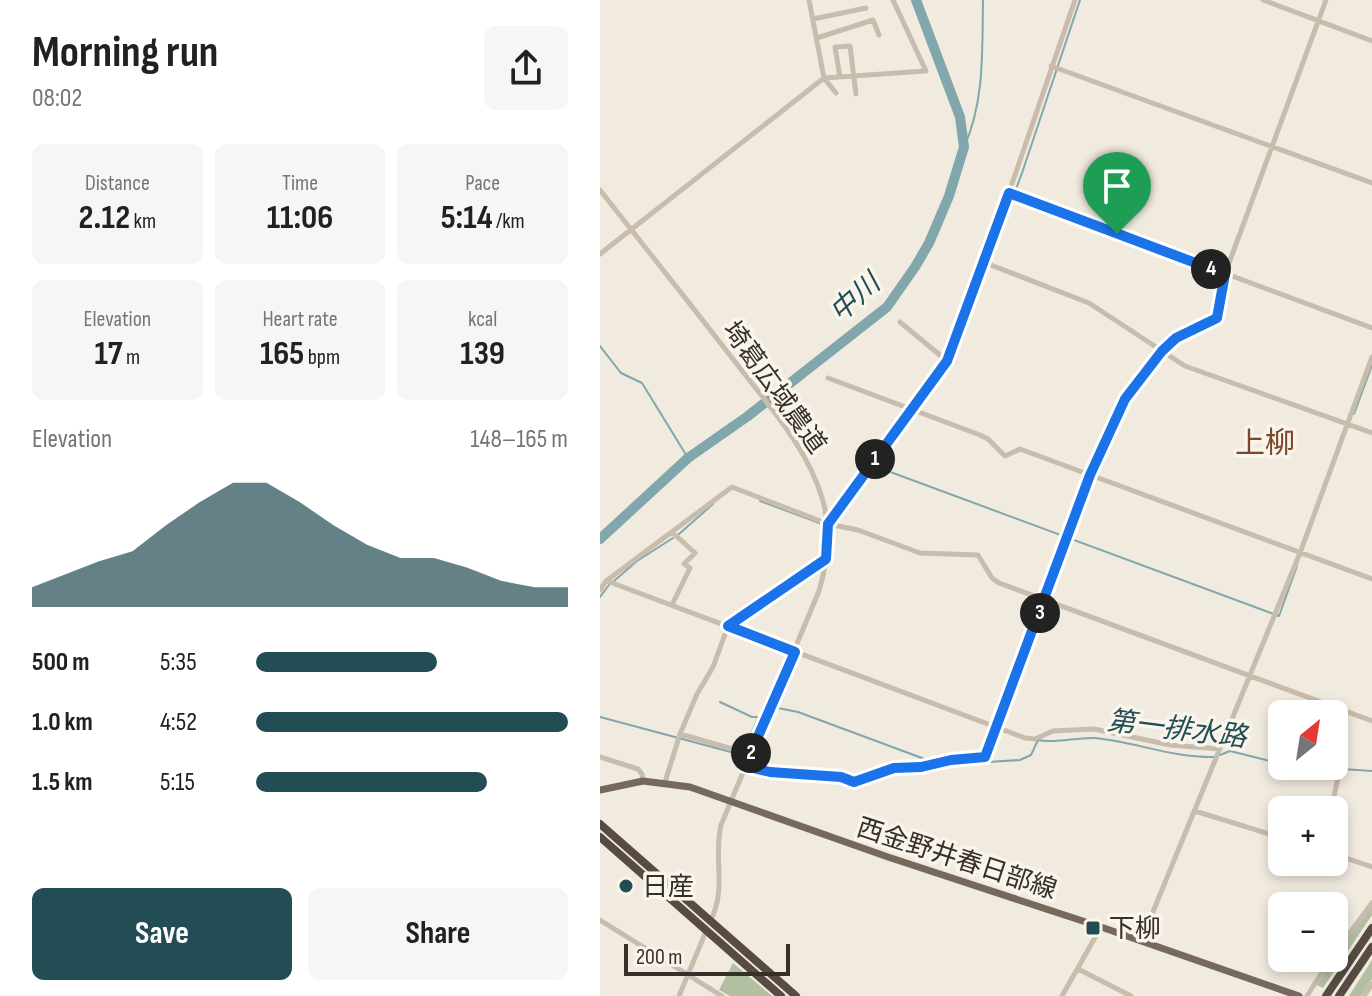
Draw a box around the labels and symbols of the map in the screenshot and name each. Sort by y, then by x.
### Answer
pin [1083,152,1151,234]
pin: 4 [1191,249,1231,289]
water label: 中川 [823,265,889,329]
street label: 埼葛広域農道 [715,316,832,460]
district label: 上柳 [1235,426,1295,462]
pin: 1 [855,439,895,479]
pin: 3 [1020,593,1060,633]
north arrow [1268,700,1348,780]
water label: 第一排水路 [1105,705,1250,755]
pin: 2 [731,733,771,773]
street label: 西金野井春日部線 [853,813,1060,906]
place label: 日産 [642,872,694,903]
marker: 日産 [617,877,635,895]
place label: 下柳 [1109,914,1161,945]
marker: 下柳 [1084,919,1102,937]
scale bar [624,940,790,976]

